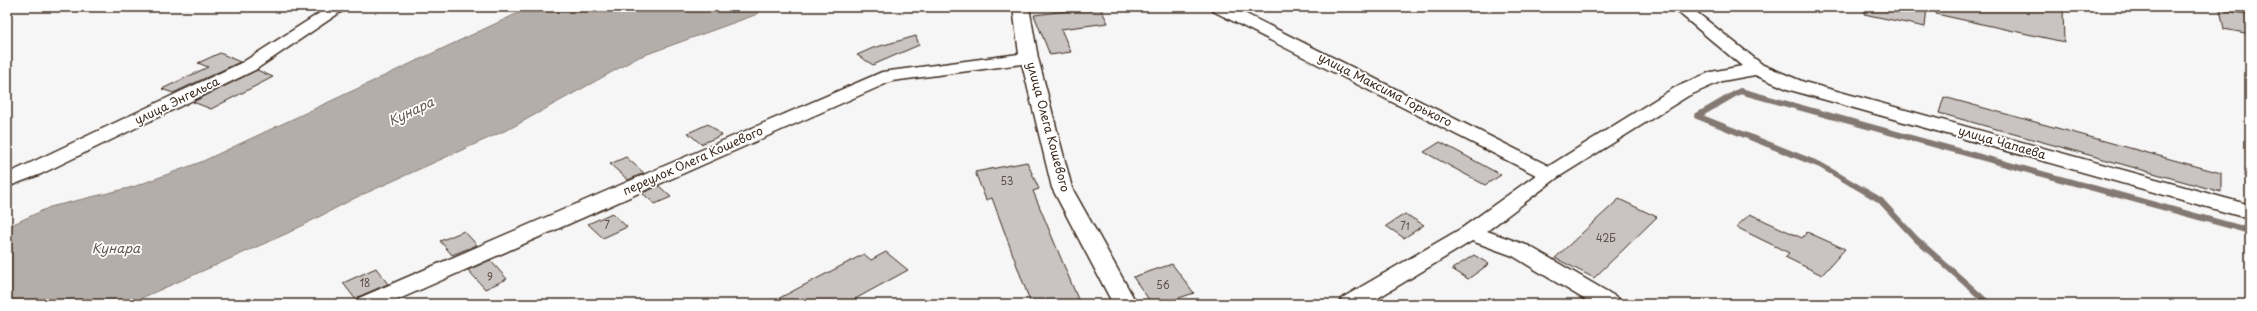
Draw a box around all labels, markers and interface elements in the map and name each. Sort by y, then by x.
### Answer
street label: улица Максима Горького [1315,47,1456,131]
street label: улица Олега Кошевого [1023,60,1075,194]
street label: улица Энгельса [131,72,223,128]
water label: Кунара [385,91,437,129]
street label: переулок Олега Кошевого [620,121,766,199]
street label: улица Чапаева [1956,121,2049,163]
house number: 53 [1001,173,1013,188]
house number: 7 [604,217,610,232]
house number: 71 [1400,218,1410,233]
house number: 42Б [1596,230,1616,245]
water label: Кунара [92,238,141,257]
house number: 9 [487,269,493,284]
house number: 18 [360,275,370,290]
house number: 56 [1156,277,1170,292]

